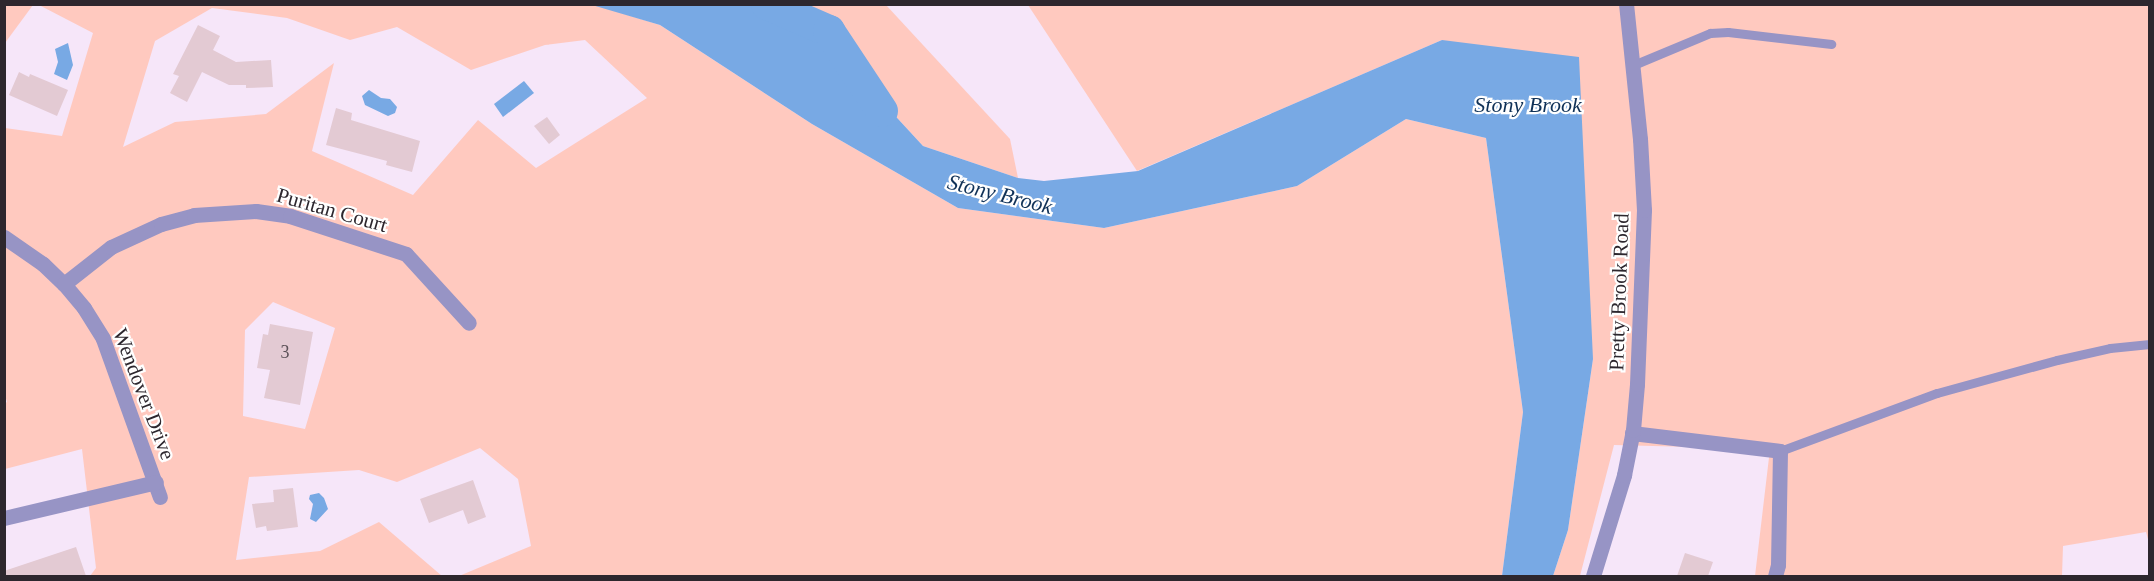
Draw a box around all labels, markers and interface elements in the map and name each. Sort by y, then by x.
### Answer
water label: Stony Brook [1474,92,1582,118]
water label: Stony Brook [945,168,1055,220]
street label: Puritan Court [274,182,390,238]
street label: Pretty Brook Road [1604,213,1634,371]
street label: Wendover Drive [107,325,181,463]
house number: 3 [280,341,290,363]

